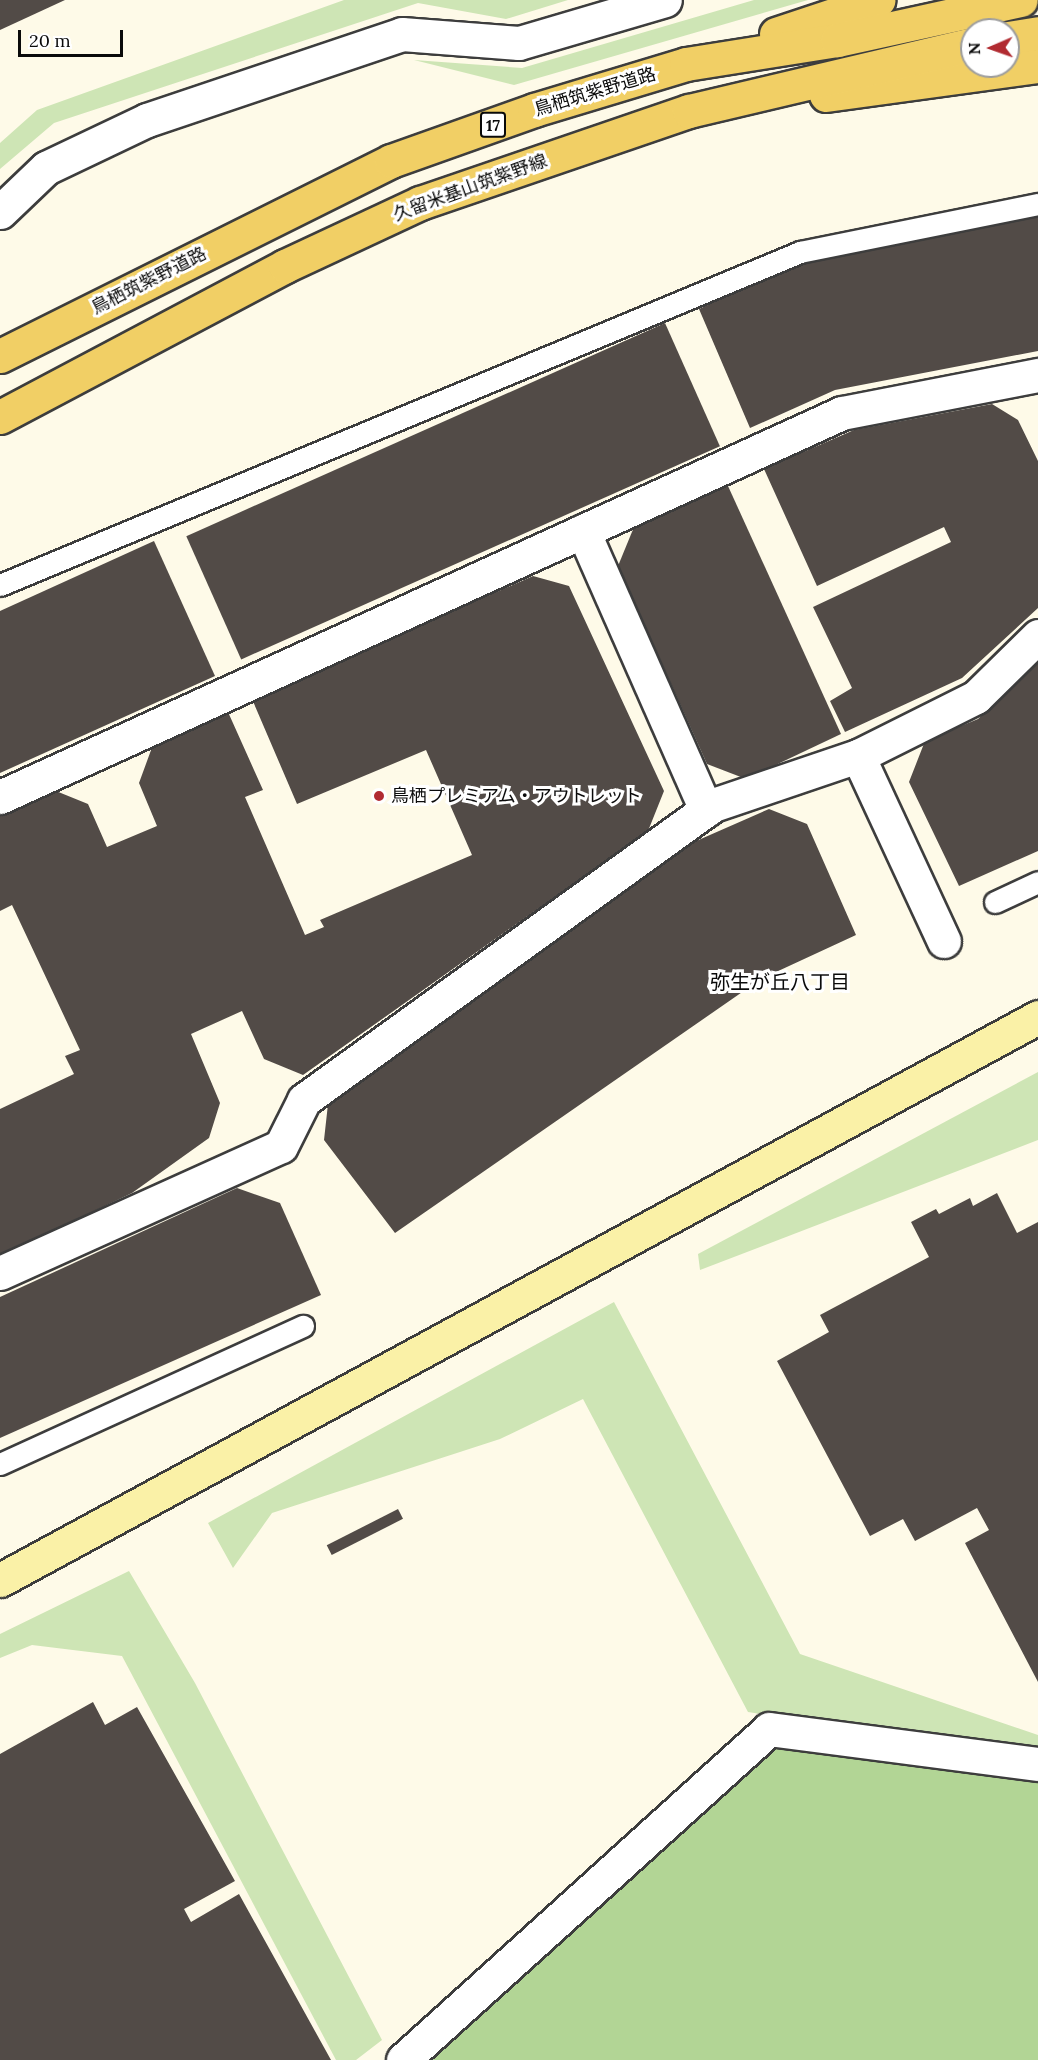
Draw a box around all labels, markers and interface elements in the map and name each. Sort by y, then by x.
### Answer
scale bar [21,18,126,56]
north arrow [960,18,1020,78]
text: 20 m [29,29,71,52]
text: N [964,42,984,55]
street label: 鳥栖筑紫野道路 [532,63,658,121]
road number: 17 [480,112,506,138]
street label: 久留米基山筑紫野線 [390,150,550,226]
street label: 鳥栖筑紫野道路 [88,243,210,319]
place label: 鳥栖プレミアム・アウトレット [391,785,643,807]
marker: 鳥栖プレミアム・アウトレット [372,789,386,803]
district label: 弥生が丘八丁目 [710,969,850,993]

